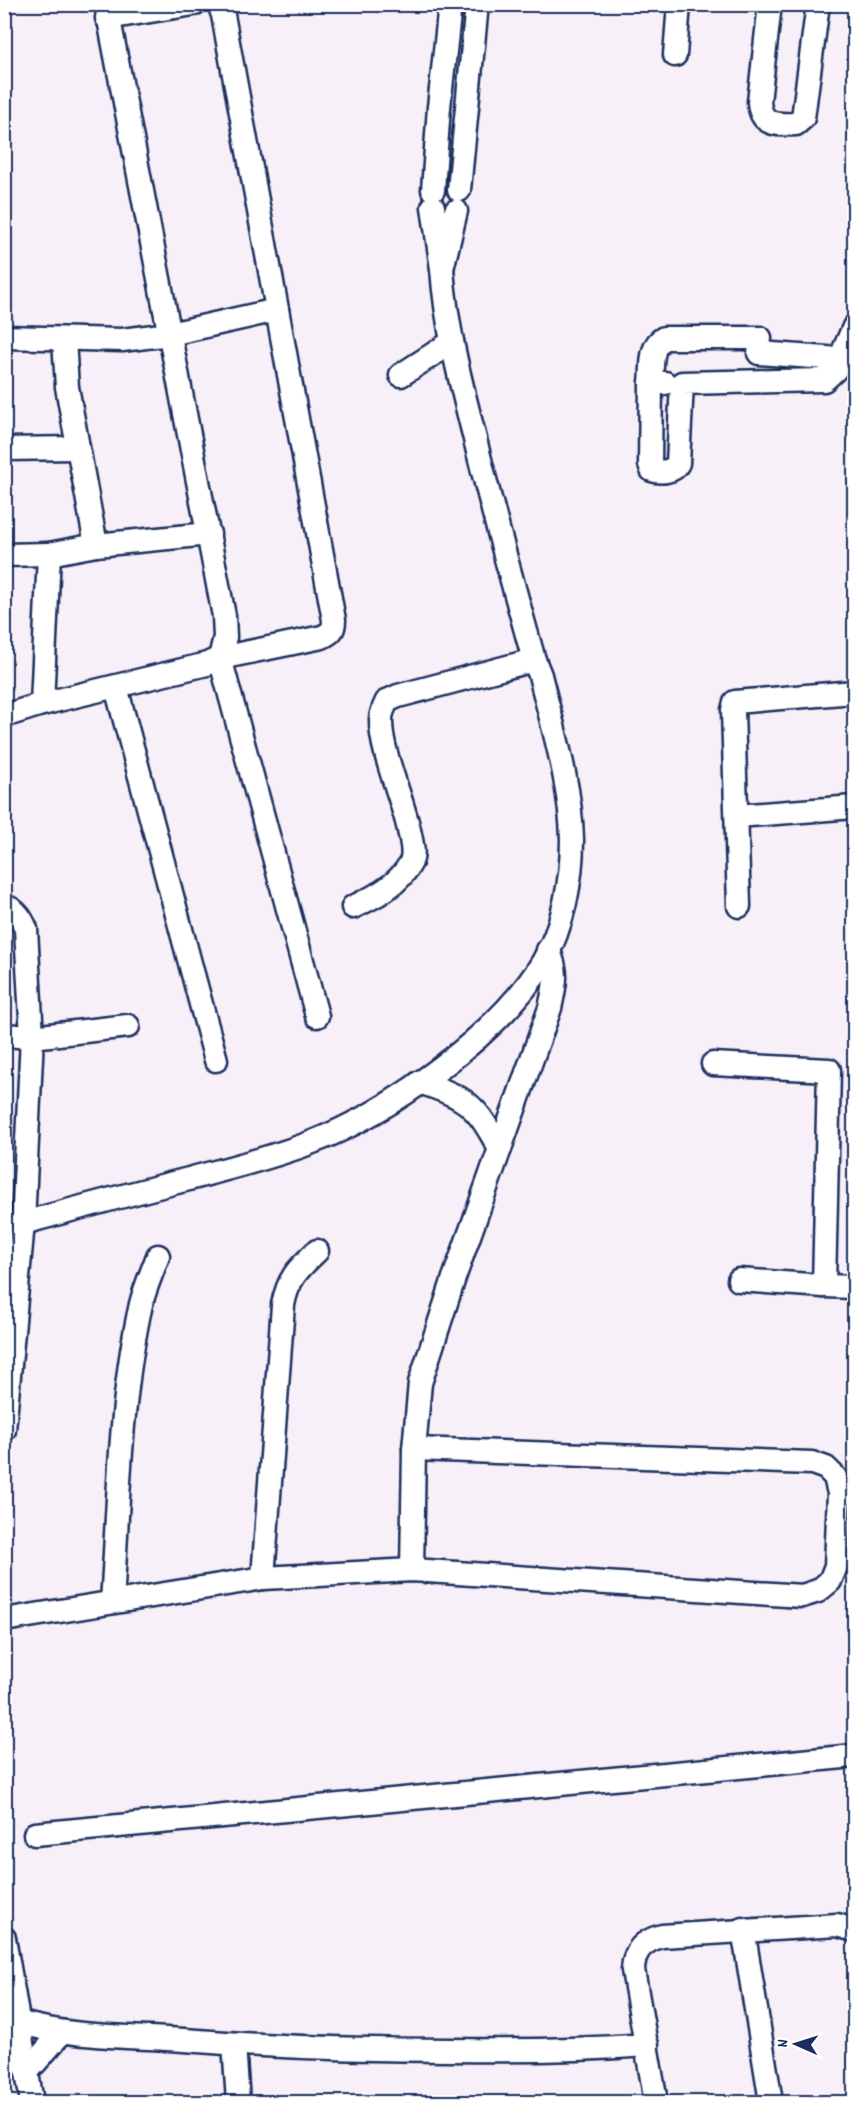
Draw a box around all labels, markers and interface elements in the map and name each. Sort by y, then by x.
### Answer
north arrow [766,2014,826,2074]
text: N [772,2039,795,2048]

